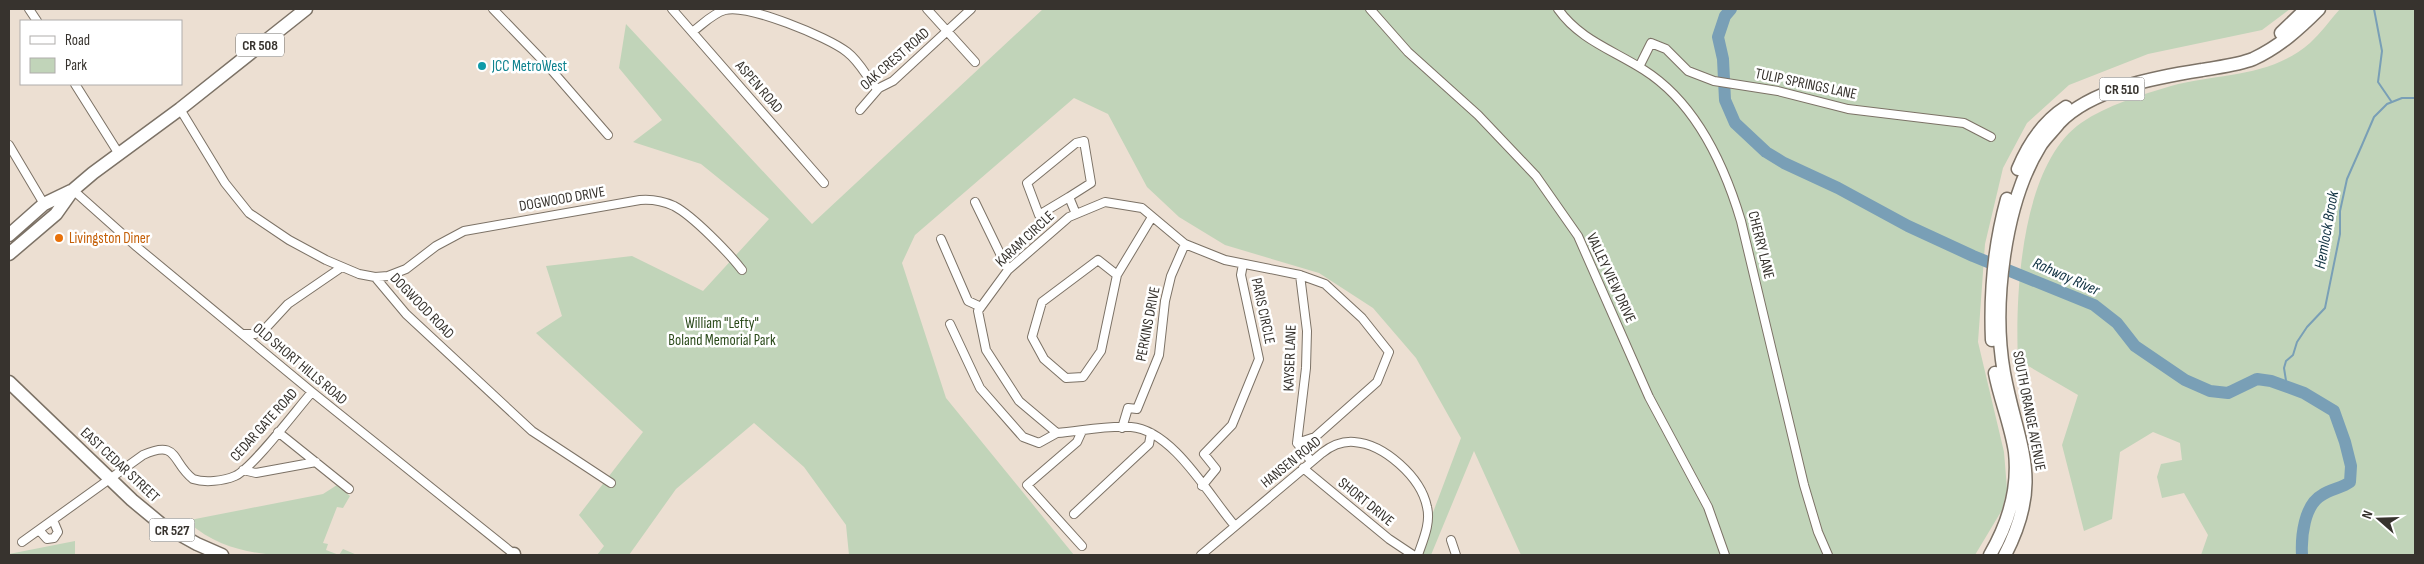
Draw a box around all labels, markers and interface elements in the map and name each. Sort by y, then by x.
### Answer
legend [20,20,182,85]
street label: OAK CREST ROAD [856,24,934,94]
text: Road [65,31,90,50]
road number: CR 508 [236,34,284,56]
text: Park [65,56,87,75]
street label: ASPEN ROAD [730,56,787,117]
place label: JCC MetroWest [491,57,568,76]
marker: JCC MetroWest [476,60,488,72]
street label: TULIP SPRINGS LANE [1753,64,1859,104]
road number: CR 510 [2100,78,2144,100]
street label: DOGWOOD DRIVE [518,182,606,216]
water label: Hemlock Brook [2311,189,2343,270]
street label: KARAM CIRCLE [991,207,1059,271]
street label: CHERRY LANE [1743,209,1779,281]
place label: Livingston Diner [69,229,151,248]
street label: VALLEY VIEW DRIVE [1582,230,1640,326]
marker: Livingston Diner [53,232,65,244]
water label: Rahway River [2030,254,2103,300]
street label: DOGWOOD ROAD [386,269,458,343]
street label: PARIS CIRCLE [1247,276,1279,346]
street label: PERKINS DRIVE [1131,285,1165,363]
park label: William "Lefty" Boland Memorial Park [668,314,776,350]
street label: OLD SHORT HILLS ROAD [249,319,351,409]
street label: KAYSER LANE [1279,324,1301,392]
street label: SOUTH ORANGE AVENUE [2008,349,2050,473]
street label: CEDAR GATE ROAD [226,384,302,466]
street label: EAST CEDAR STREET [76,423,164,507]
street label: HANSEN ROAD [1257,432,1325,492]
street label: SHORT DRIVE [1334,474,1398,530]
north arrow [2354,494,2404,544]
text: N [2358,508,2377,521]
road number: CR 527 [150,518,194,542]

